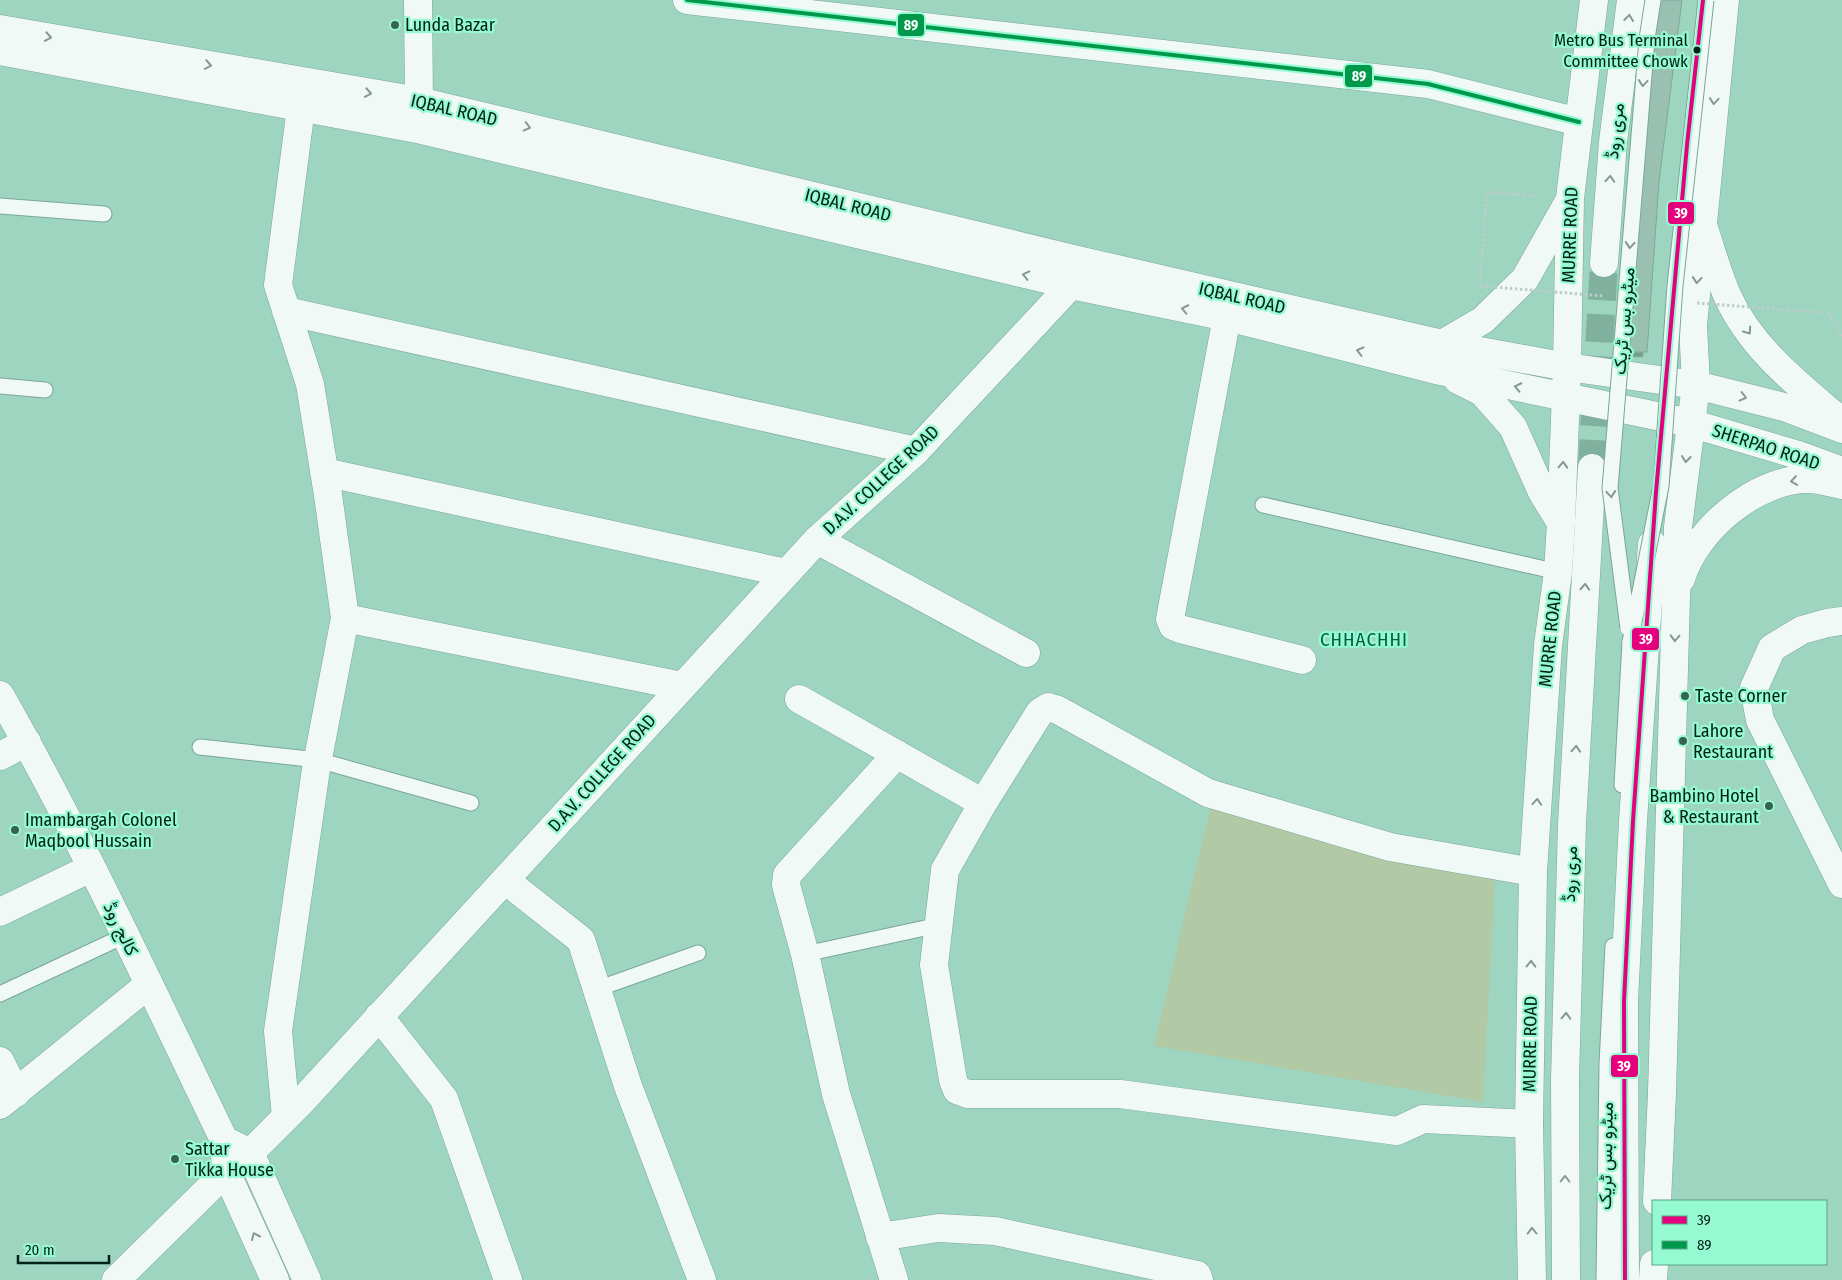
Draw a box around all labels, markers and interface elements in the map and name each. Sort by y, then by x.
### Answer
line badge: 89 [897,13,925,37]
place label: Lunda Bazar [405,14,496,36]
one-way arrow [1623,14,1634,22]
text: 89 [904,17,918,34]
marker: Lunda Bazar [389,19,401,31]
place label: Metro Bus Terminal Committee Chowk [1554,30,1688,72]
one-way arrow [44,32,52,42]
marker: Metro Bus Terminal Committee Chowk [1692,45,1702,55]
one-way arrow [204,60,213,70]
line badge: 89 [1344,64,1373,88]
text: 89 [1352,68,1366,85]
one-way arrow [1638,79,1649,87]
one-way arrow [364,87,373,97]
street label: IQBAL ROAD [409,89,499,131]
one-way arrow [1709,97,1720,105]
street label: مری روڈ [1601,102,1629,160]
one-way arrow [522,121,531,132]
one-way arrow [1605,175,1616,183]
street label: IQBAL ROAD [803,184,893,226]
street label: MURRE ROAD [1557,186,1583,284]
line badge: 39 [1667,201,1695,225]
text: 39 [1673,205,1688,222]
one-way arrow [1625,241,1636,249]
street label: میٹرو بس ٹریک [1608,266,1640,376]
one-way arrow [1022,270,1031,281]
one-way arrow [1692,276,1703,284]
street label: IQBAL ROAD [1197,277,1287,319]
one-way arrow [1181,304,1189,314]
one-way arrow [1742,325,1751,335]
one-way arrow [1356,346,1365,357]
one-way arrow [1514,382,1523,393]
one-way arrow [1738,391,1747,402]
street label: SHERPAO ROAD [1709,419,1823,475]
street label: D.A.V. COLLEGE ROAD [818,421,944,539]
one-way arrow [1681,455,1692,463]
one-way arrow [1558,461,1569,469]
one-way arrow [1790,475,1798,485]
one-way arrow [1606,491,1617,499]
one-way arrow [1580,582,1590,590]
street label: MURRE ROAD [1534,590,1566,688]
line badge: 39 [1631,627,1660,651]
district label: CHHACHHI [1320,628,1408,651]
text: 39 [1638,631,1653,648]
one-way arrow [1669,635,1680,643]
place label: Taste Corner [1695,685,1787,707]
marker: Taste Corner [1679,690,1691,702]
street label: D.A.V. COLLEGE ROAD [543,710,661,836]
place label: Lahore Restaurant [1693,720,1773,763]
marker: Lahore Restaurant [1677,735,1689,747]
one-way arrow [1571,745,1582,753]
place label: Bambino Hotel & Restaurant [1650,785,1759,828]
one-way arrow [1532,797,1543,805]
marker: Bambino Hotel & Restaurant [1763,800,1775,812]
place label: Imambargah Colonel Maqbool Hussain [25,809,177,852]
marker: Imambargah Colonel Maqbool Hussain [9,824,21,836]
street label: مری روڈ [1558,846,1582,902]
street label: کالج روڈ [98,899,143,960]
one-way arrow [1526,960,1536,968]
street label: MURRE ROAD [1518,996,1542,1092]
one-way arrow [1561,1012,1572,1020]
line badge: 39 [1610,1054,1639,1078]
text: 39 [1616,1058,1631,1075]
street label: میٹرو بس ٹریک [1594,1102,1618,1210]
place label: Sattar Tikka House [185,1138,274,1181]
marker: Sattar Tikka House [169,1153,181,1165]
one-way arrow [1560,1175,1570,1182]
legend [1652,1200,1827,1265]
text: 39 [1697,1211,1711,1229]
one-way arrow [1527,1227,1538,1235]
scale bar [18,1232,109,1264]
one-way arrow [251,1232,262,1241]
text: 89 [1697,1236,1712,1254]
text: 20 m [25,1241,55,1259]

